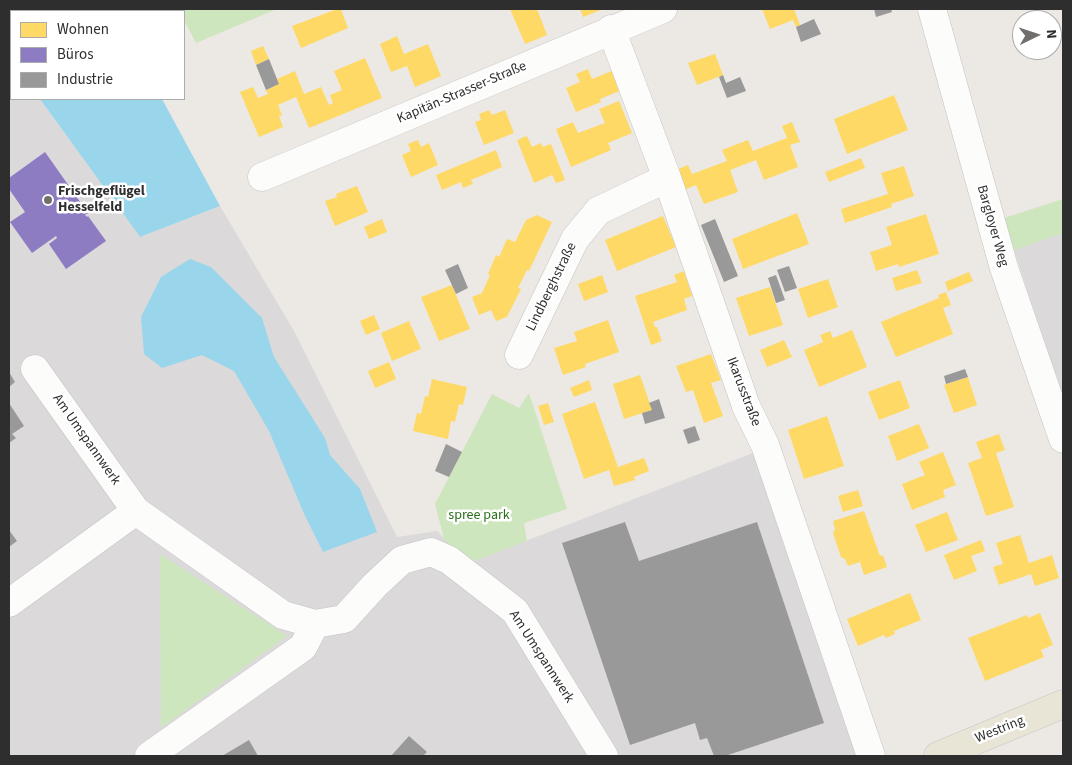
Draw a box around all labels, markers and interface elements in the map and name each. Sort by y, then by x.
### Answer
legend [10,10,185,100]
north arrow [1012,10,1062,60]
text: Wohnen [57,19,109,40]
text: N [1041,29,1061,39]
text: Büros [57,44,93,65]
street label: Kapitän-Strasser-Straße [395,58,529,128]
text: Industrie [57,69,113,90]
street label: Bargloyer Weg [972,183,1012,269]
place label: Frischgeflügel Hesselfeld [58,184,145,216]
marker: Frischgeflügel Hesselfeld [42,194,54,206]
street label: Lindberghstraße [523,240,581,334]
street label: Ikarusstraße [722,355,764,429]
street label: Am Umspannwerk [48,391,124,489]
park label: spree park [448,508,510,524]
street label: Am Umspannwerk [505,607,577,707]
street label: Westring [973,713,1027,747]

